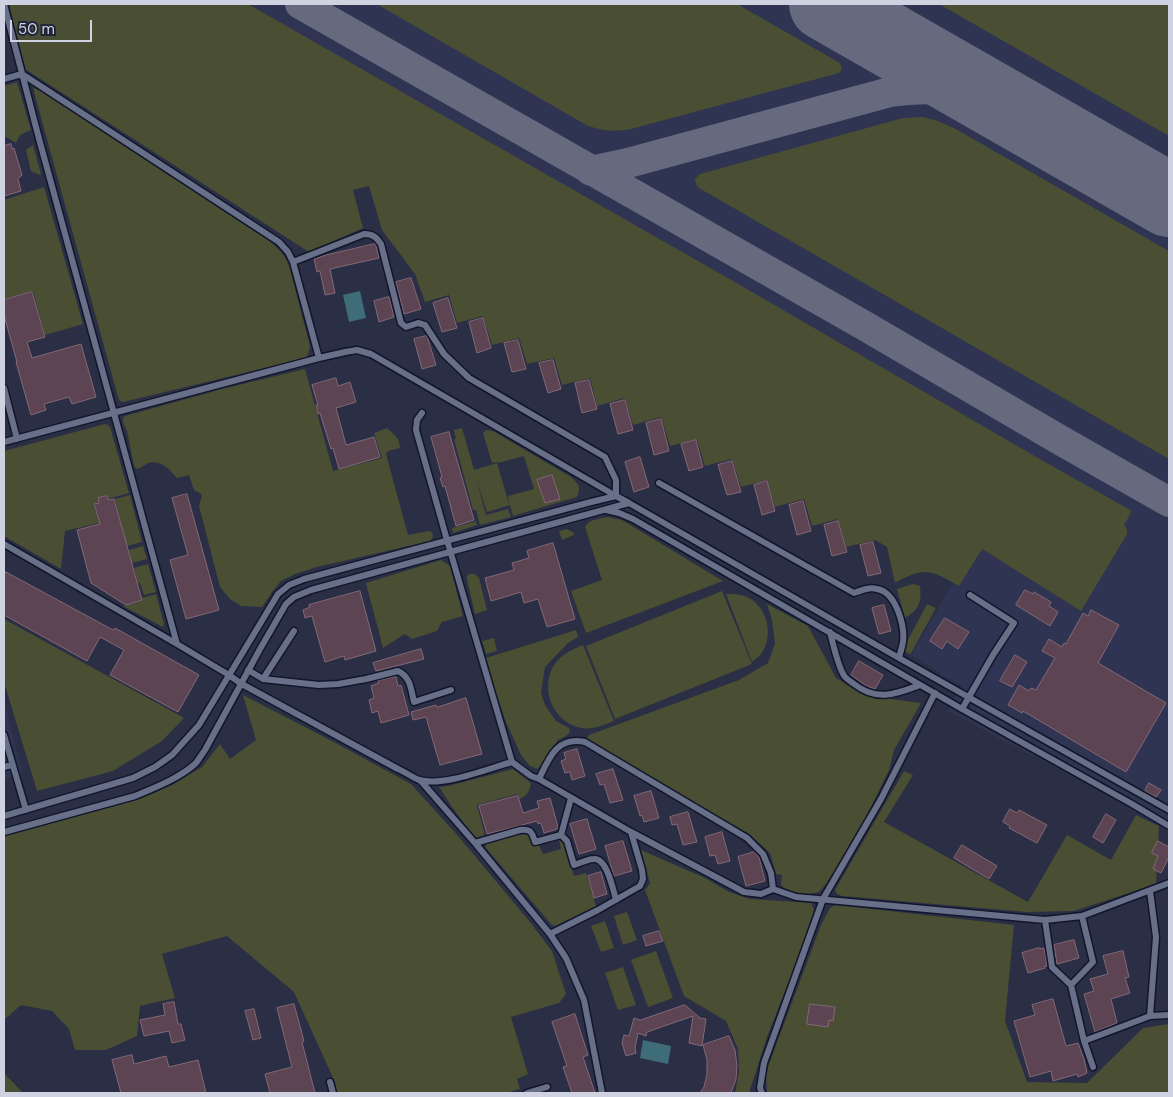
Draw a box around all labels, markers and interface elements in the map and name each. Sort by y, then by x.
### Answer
scale bar [12,10,95,42]
text: 50 m [18,19,55,39]

